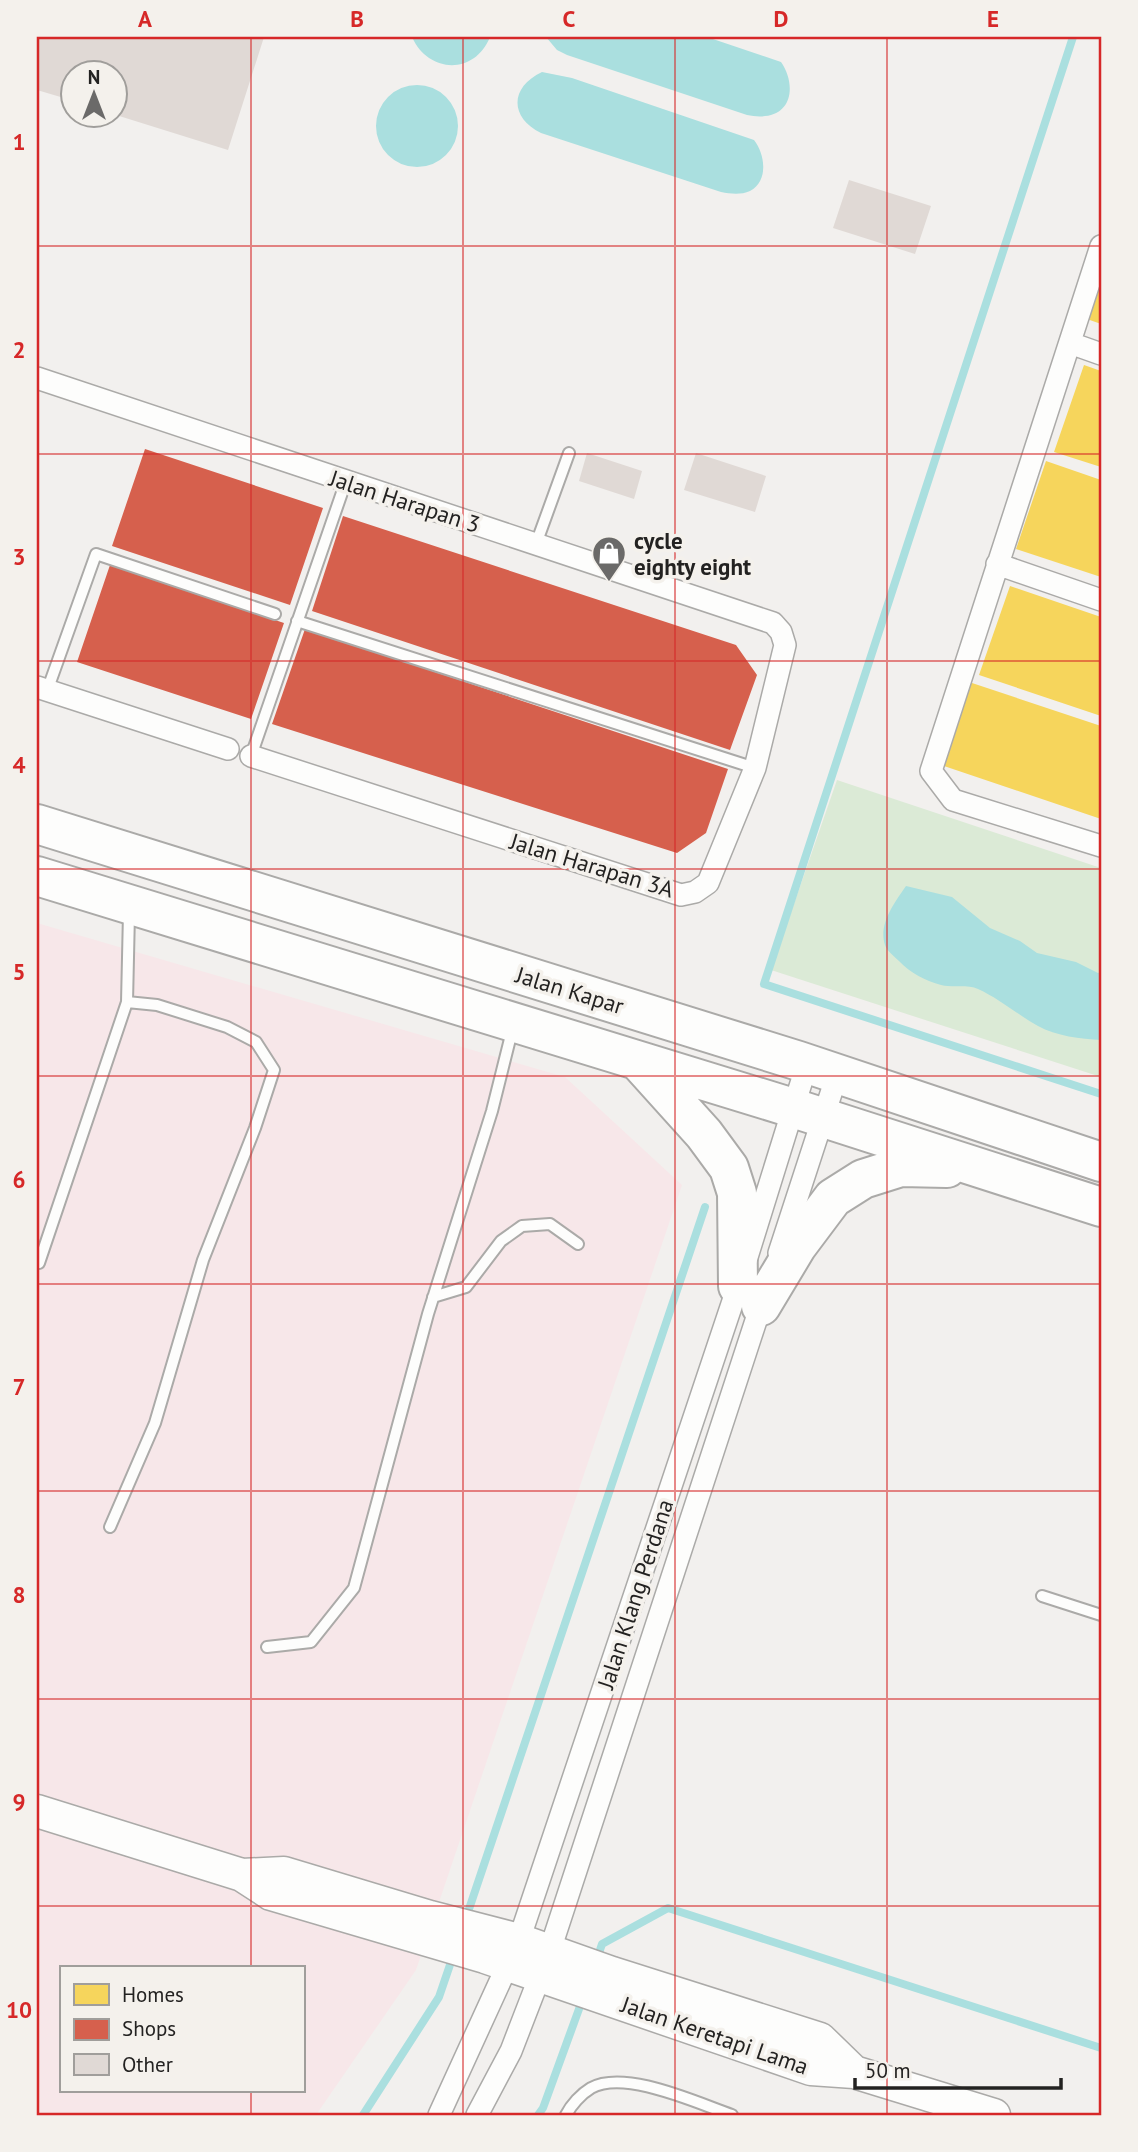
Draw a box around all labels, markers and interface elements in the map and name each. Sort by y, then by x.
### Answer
text: A [138,4,152,33]
text: B [350,4,364,33]
text: C [563,4,576,33]
text: D [774,4,788,33]
text: E [987,4,999,33]
north arrow [60,60,130,130]
text: N [88,65,100,89]
text: 1 [12,127,26,156]
text: 2 [12,335,26,364]
street label: Jalan Harapan 3 [325,463,484,539]
place label: cycle eighty eight [634,526,751,581]
shop icon: cycle eighty eight [590,534,628,583]
text: 3 [12,542,26,571]
text: 4 [12,750,26,779]
street label: Jalan Harapan 3A [506,826,678,904]
text: 5 [12,957,26,986]
street label: Jalan Kapar [512,960,628,1020]
text: 6 [12,1165,26,1194]
text: 7 [12,1372,26,1401]
street label: Jalan Klang Perdana [590,1496,679,1693]
text: 8 [12,1580,26,1609]
text: 9 [12,1787,26,1816]
legend [60,1966,304,2092]
text: Homes [122,1981,184,2008]
street label: Jalan Keretapi Lama [617,1989,812,2081]
text: 10 [6,1995,32,2024]
text: Shops [122,2015,176,2042]
scale bar [855,2047,1061,2091]
text: Other [122,2051,173,2078]
text: 50 m [865,2057,911,2084]

